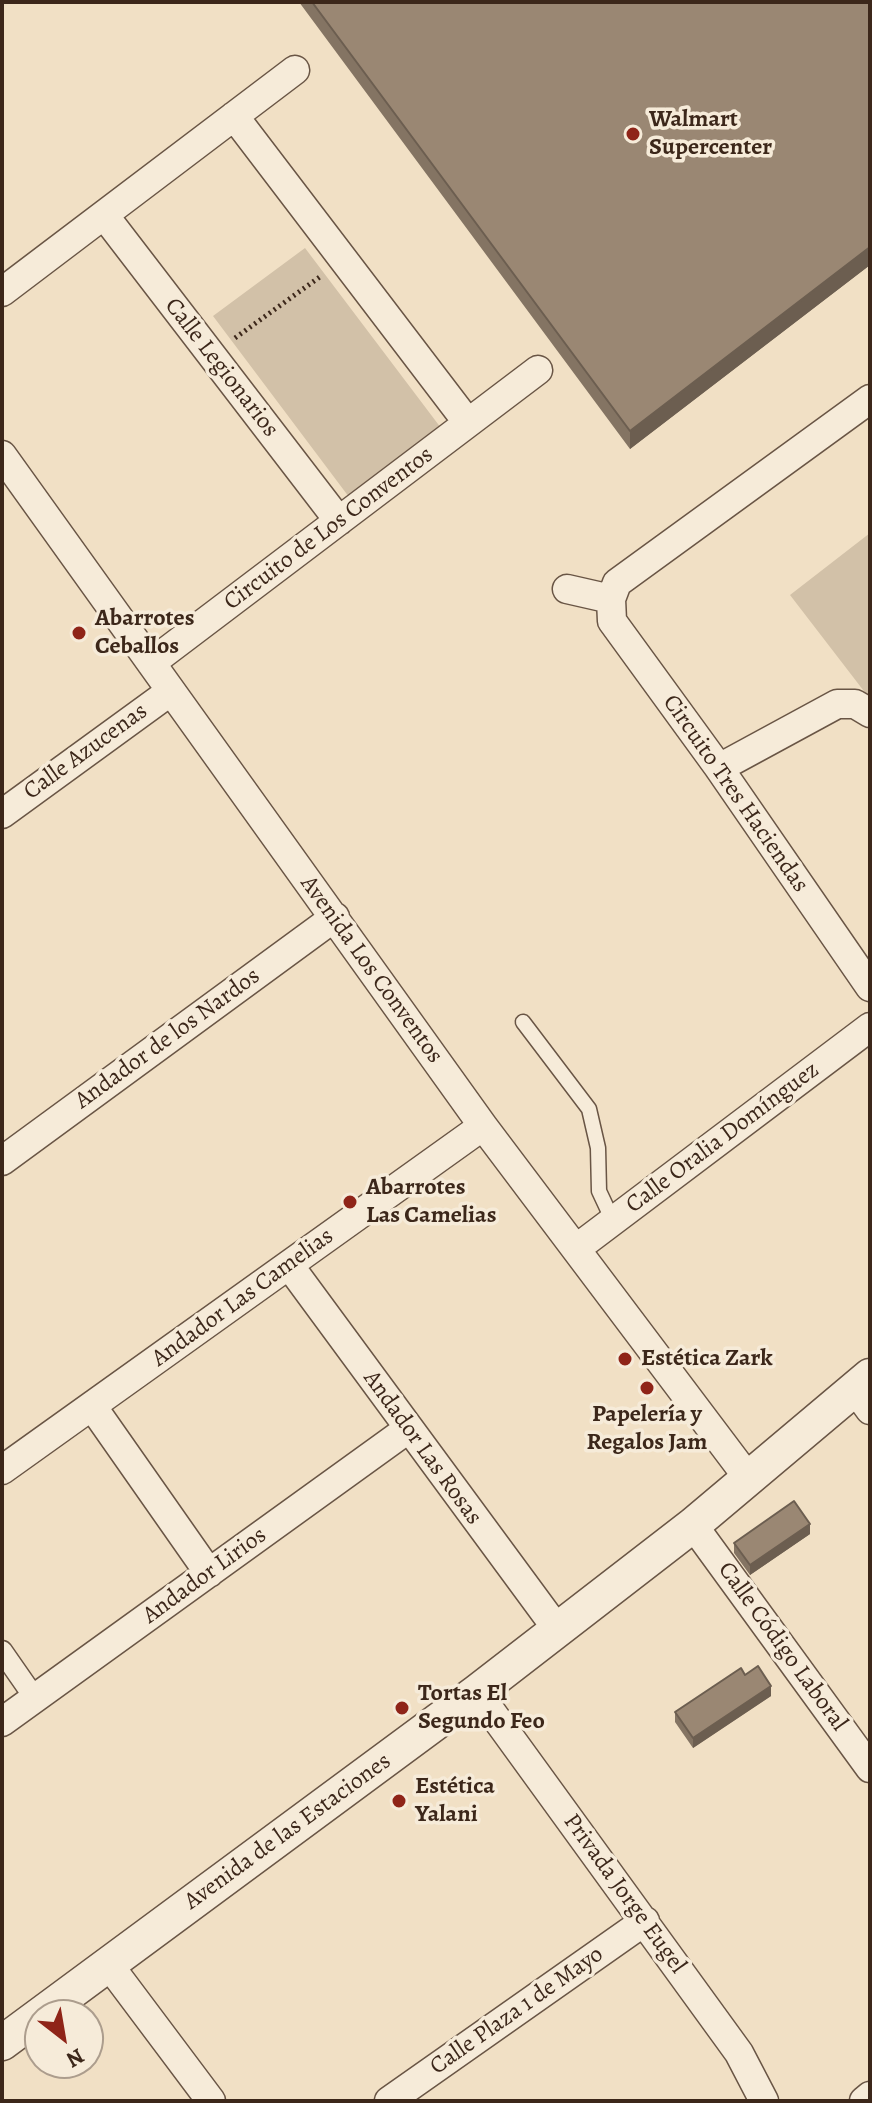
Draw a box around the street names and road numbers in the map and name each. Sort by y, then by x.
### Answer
street label: Calle Legionarios [158,293,284,443]
street label: Circuito de Los Conventos [219,441,439,617]
street label: Circuito Tres Haciendas [656,690,814,898]
street label: Calle Azucenas [18,697,154,807]
street label: Avenida Los Conventos [293,871,449,1069]
street label: Andador de los Nardos [70,962,266,1116]
street label: Calle Oralia Domínguez [621,1056,825,1220]
street label: Andador Las Camelias [146,1222,340,1374]
street label: Andador Las Rosas [356,1365,488,1531]
street label: Andador Lirios [137,1521,273,1631]
street label: Calle Código Laboral [711,1557,853,1737]
street label: Avenida de las Estaciones [179,1747,397,1917]
street label: Privada Jorge Eugel [556,1809,692,1979]
street label: Calle Plaza 1 de Mayo [425,1940,609,2082]

